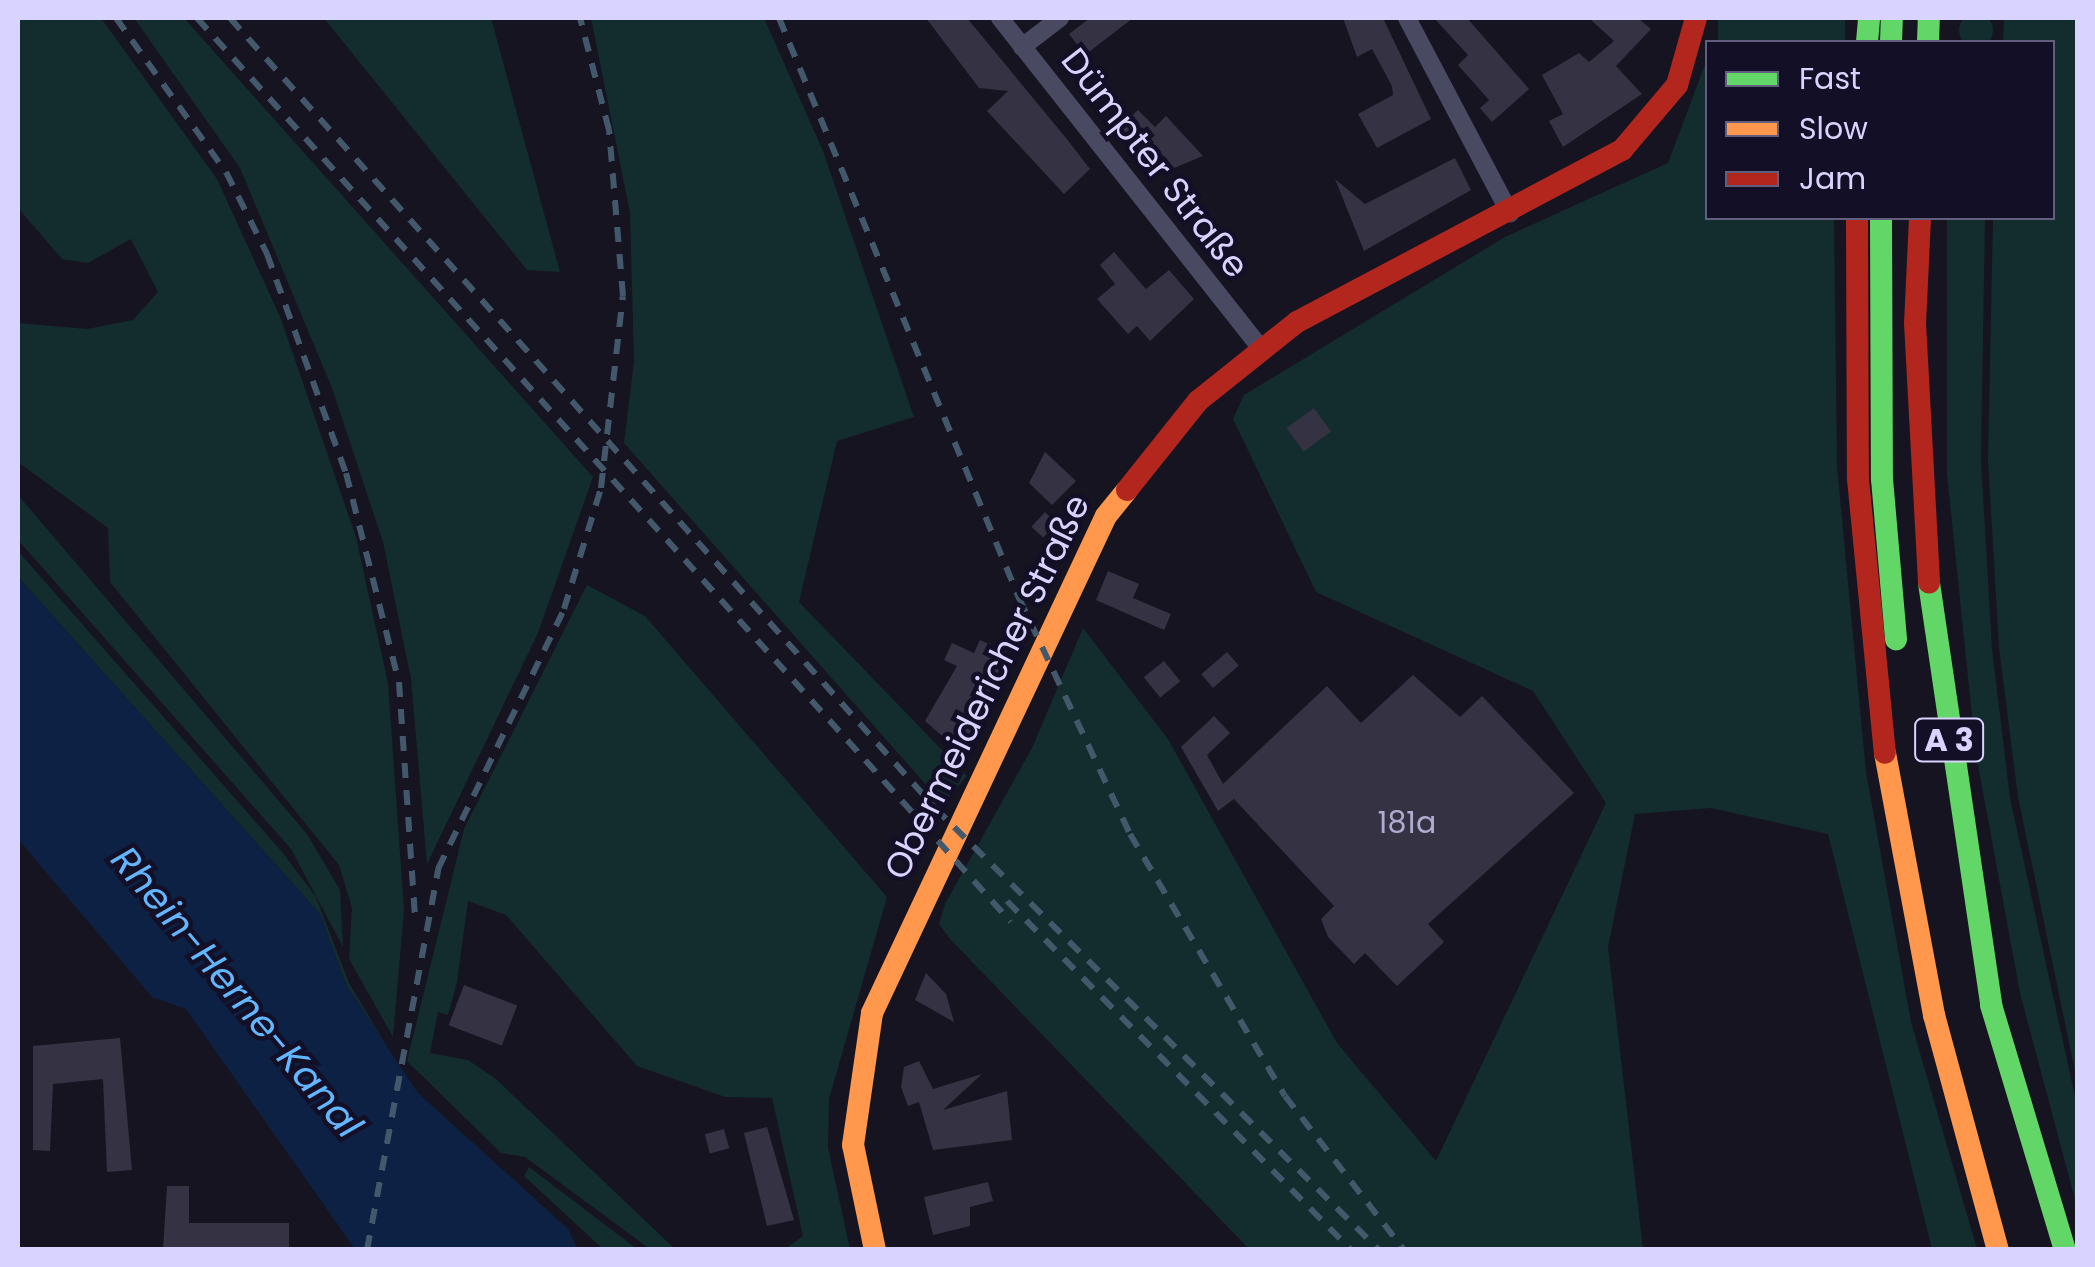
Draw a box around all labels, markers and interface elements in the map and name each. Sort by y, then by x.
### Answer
street label: Dümpter Straße [1052,40,1258,286]
legend [1705,40,2055,220]
text: Fast [1799,57,1861,100]
text: Slow [1799,107,1868,150]
text: Jam [1799,157,1866,200]
street label: Obermeidericher Straße [875,488,1099,886]
road number: A 3 [1914,713,1984,767]
house number: 181a [1378,805,1436,841]
water label: Rhein-Herne-Kanal [102,837,372,1147]

